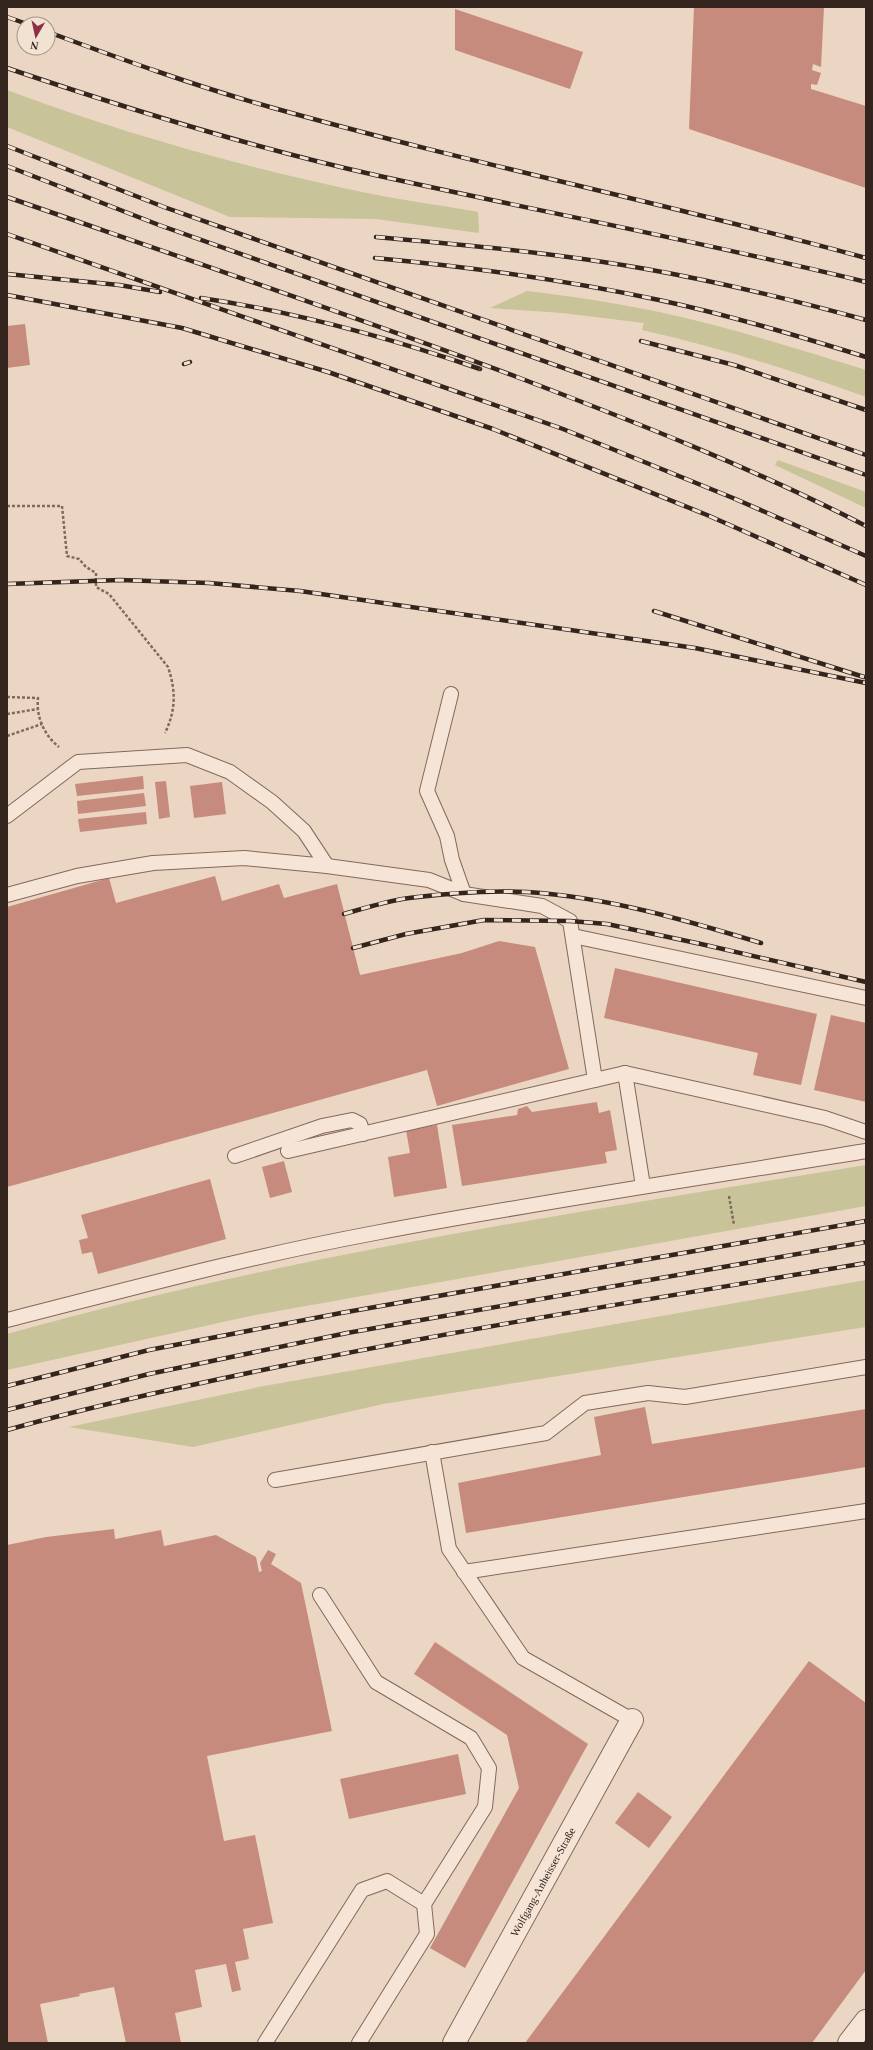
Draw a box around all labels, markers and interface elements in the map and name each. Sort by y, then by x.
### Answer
north arrow [16,16,56,56]
text: N [30,39,39,52]
street label: Wolfgang-Anheisser-Straße [508,1825,578,1938]

